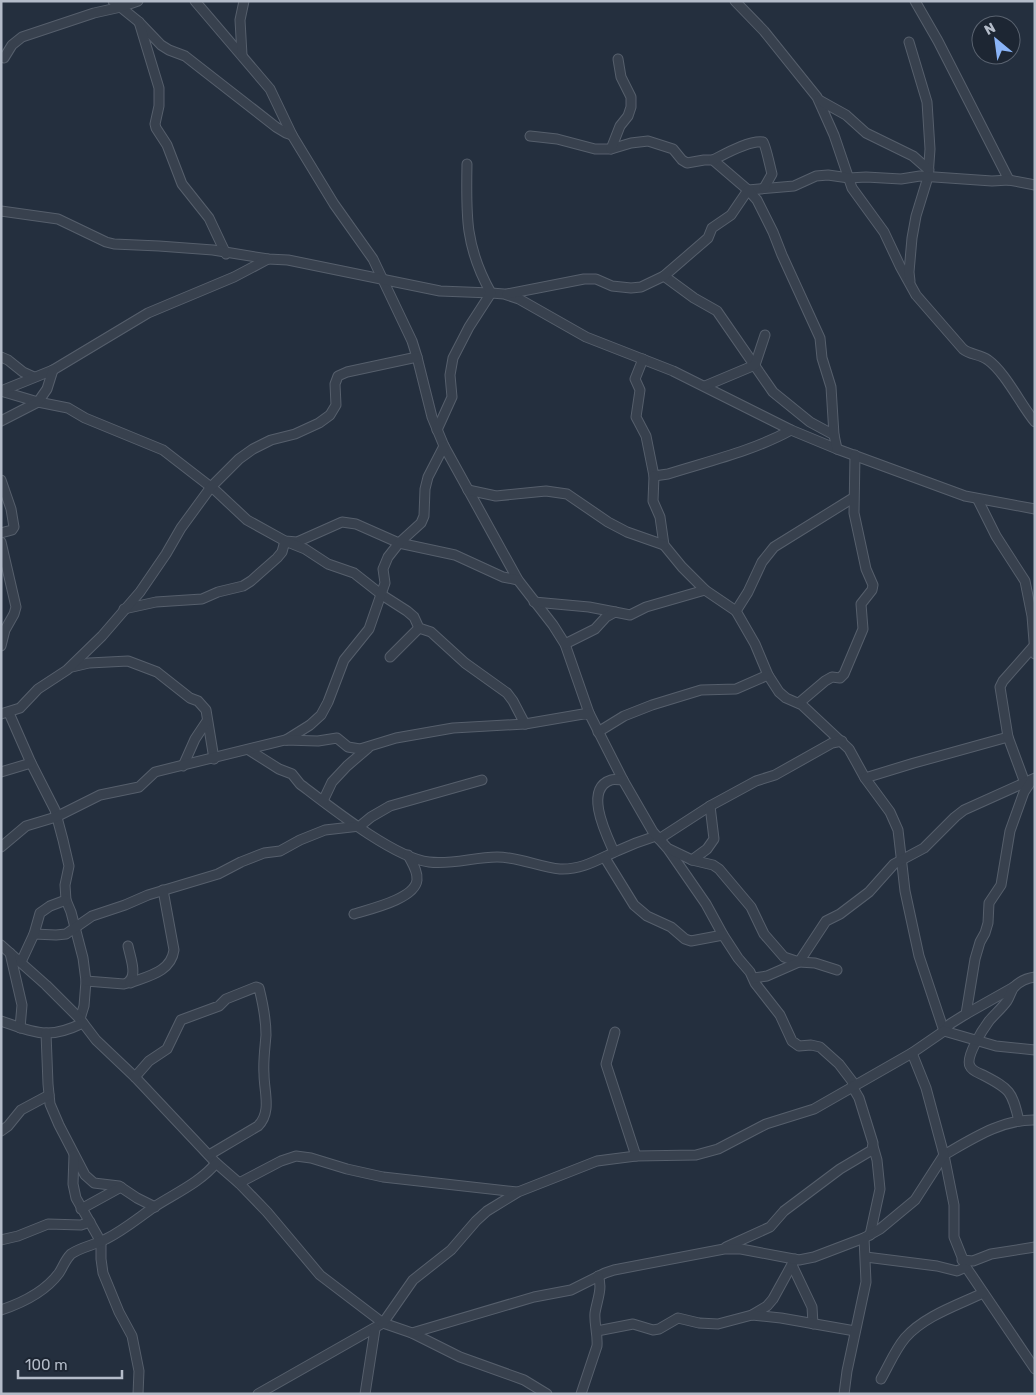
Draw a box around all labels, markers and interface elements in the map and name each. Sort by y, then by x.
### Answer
north arrow [971,15,1021,65]
text: N [981,19,998,39]
scale bar [18,1348,121,1380]
text: 100 m [25,1356,67,1374]

